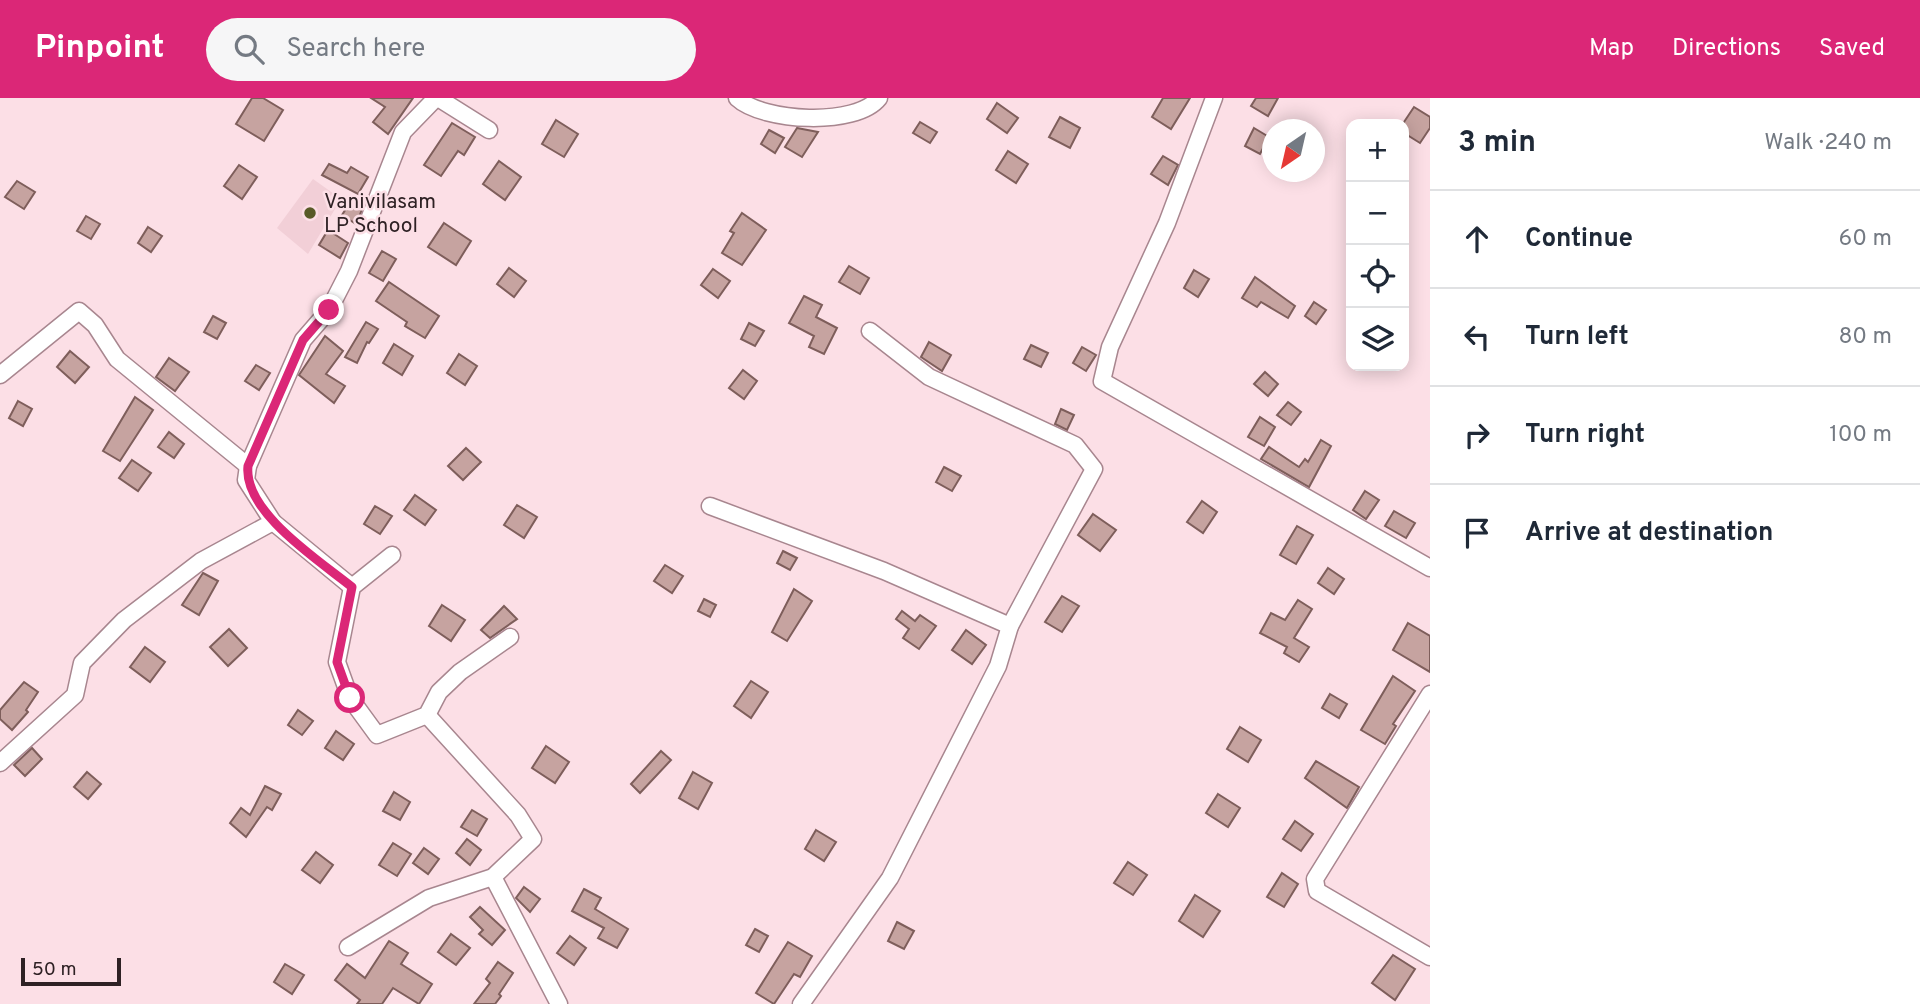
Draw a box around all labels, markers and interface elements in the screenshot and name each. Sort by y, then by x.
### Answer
search box [206,18,696,81]
text: Pinpoint [35,28,164,70]
icon: search [230,30,268,68]
text: Search here [286,33,425,66]
text: Map [1589,34,1634,64]
text: Directions [1672,34,1781,64]
text: Saved [1819,34,1885,64]
north arrow [1262,119,1325,182]
map controls [1346,119,1409,371]
button: + [1346,119,1409,182]
text: 3 min [1458,125,1536,162]
text: Walk · 240 m [1764,129,1892,158]
button: − [1346,182,1409,245]
place label: Vanivilasam LP School [324,189,436,240]
marker: Vanivilasam LP School [302,205,318,221]
icon: ahead [1458,220,1496,258]
text: Continue [1525,223,1633,256]
text: 60 m [1839,225,1892,254]
button: locate [1346,245,1409,308]
route end [313,294,344,325]
button: layers [1346,308,1409,371]
icon: left [1458,318,1496,356]
text: Turn left [1525,321,1629,354]
text: 80 m [1839,323,1892,352]
icon: right [1458,416,1496,454]
text: Turn right [1525,419,1645,452]
text: 100 m [1829,421,1892,450]
icon: arrive [1458,514,1496,552]
text: Arrive at destination [1525,517,1773,550]
route start [334,682,365,713]
scale bar [21,955,121,987]
text: 50 m [32,958,77,982]

